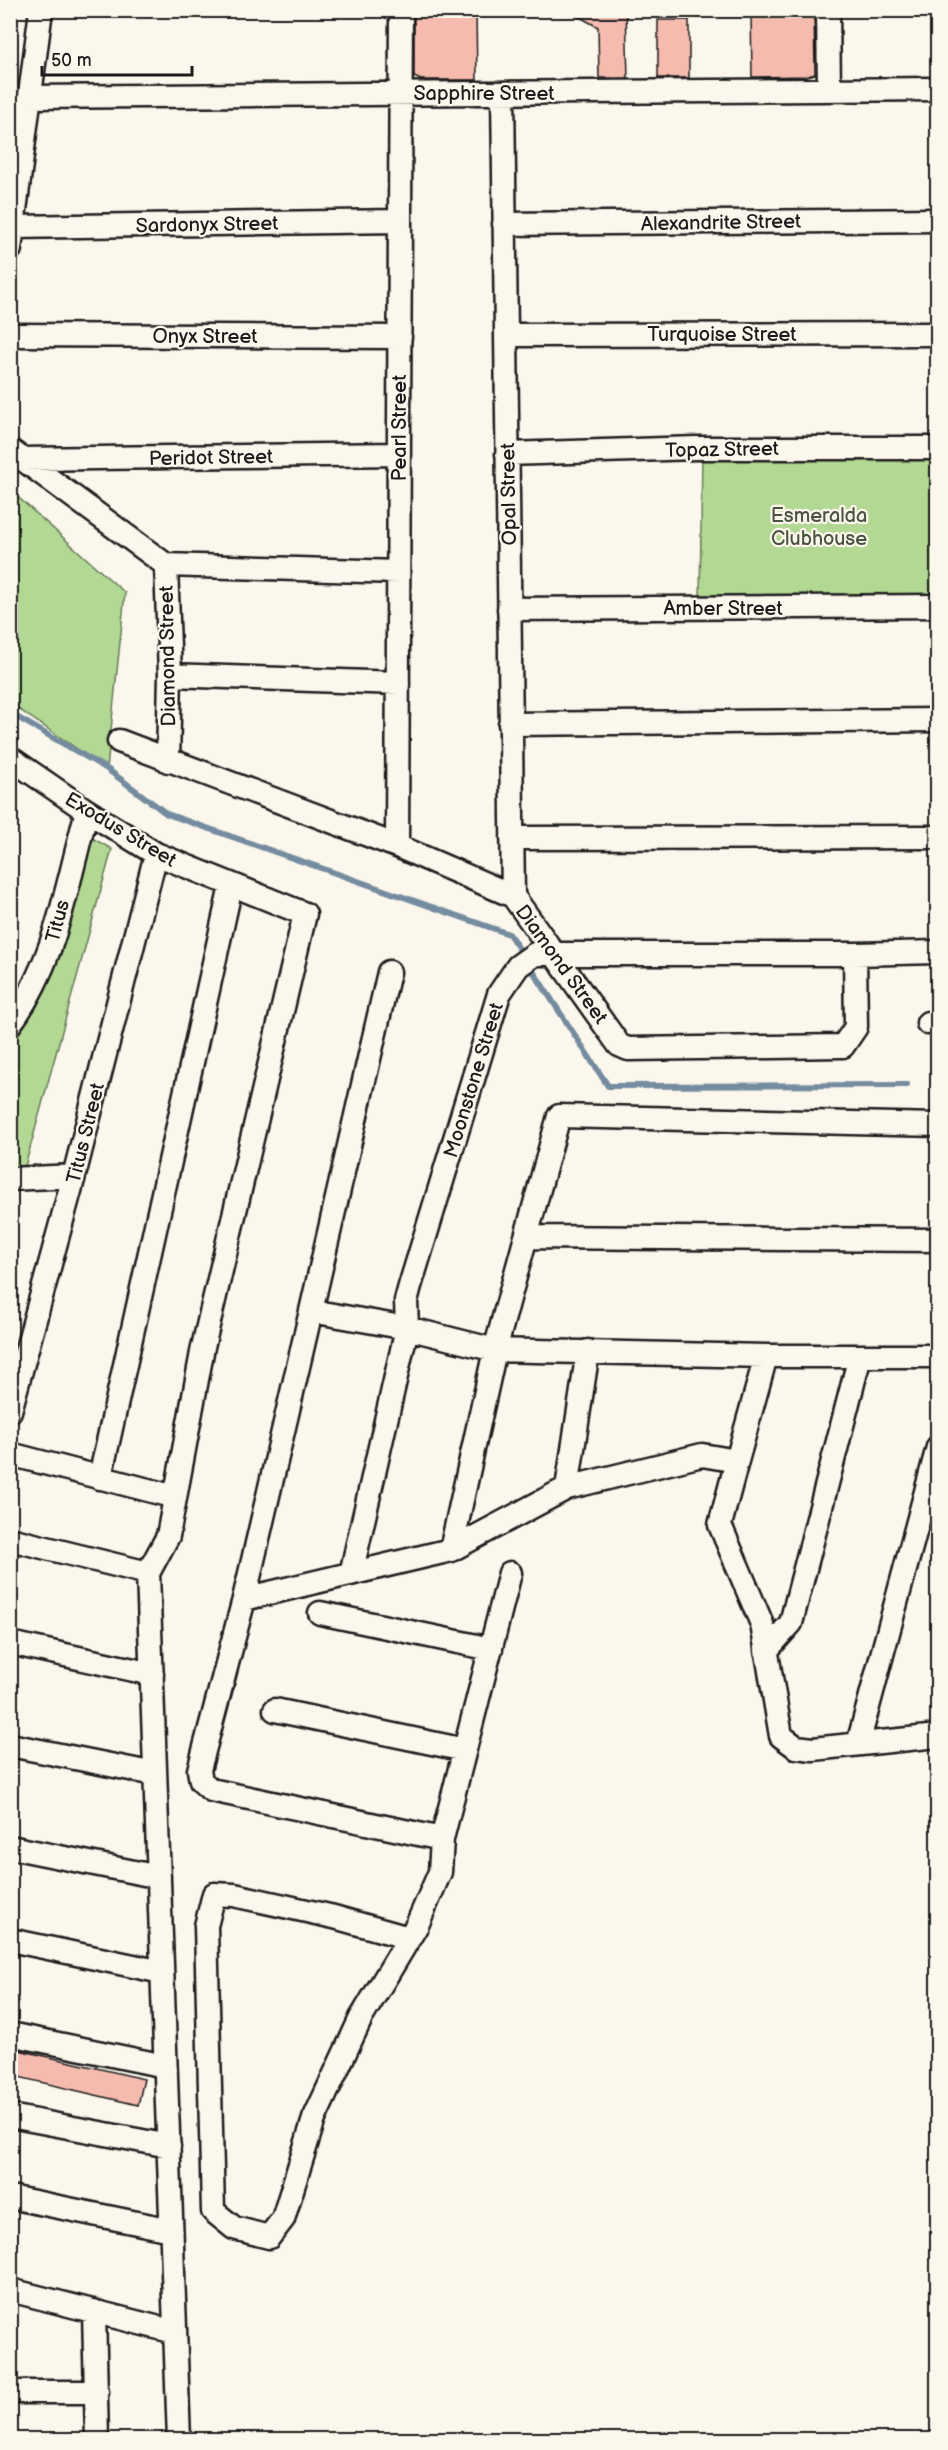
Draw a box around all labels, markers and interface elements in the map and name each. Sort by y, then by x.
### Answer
scale bar [42,39,192,77]
text: 50 m [51,50,92,71]
street label: Sapphire Street [414,82,554,106]
street label: Alexandrite Street [641,210,801,236]
street label: Sardonyx Street [135,212,279,238]
street label: Turquoise Street [647,323,797,347]
street label: Onyx Street [153,325,257,349]
street label: Pearl Street [388,375,412,481]
street label: Topaz Street [665,437,779,463]
street label: Opal Street [496,443,522,545]
street label: Peridot Street [149,445,273,471]
park label: Esmeralda Clubhouse [771,504,867,551]
street label: Diamond Street [155,585,181,727]
street label: Amber Street [663,597,783,621]
street label: Exodus Street [60,787,181,873]
street label: Titus [41,897,75,945]
street label: Diamond Street [510,900,612,1029]
street label: Moonstone Street [439,1000,509,1161]
street label: Titus Street [62,1080,110,1186]

